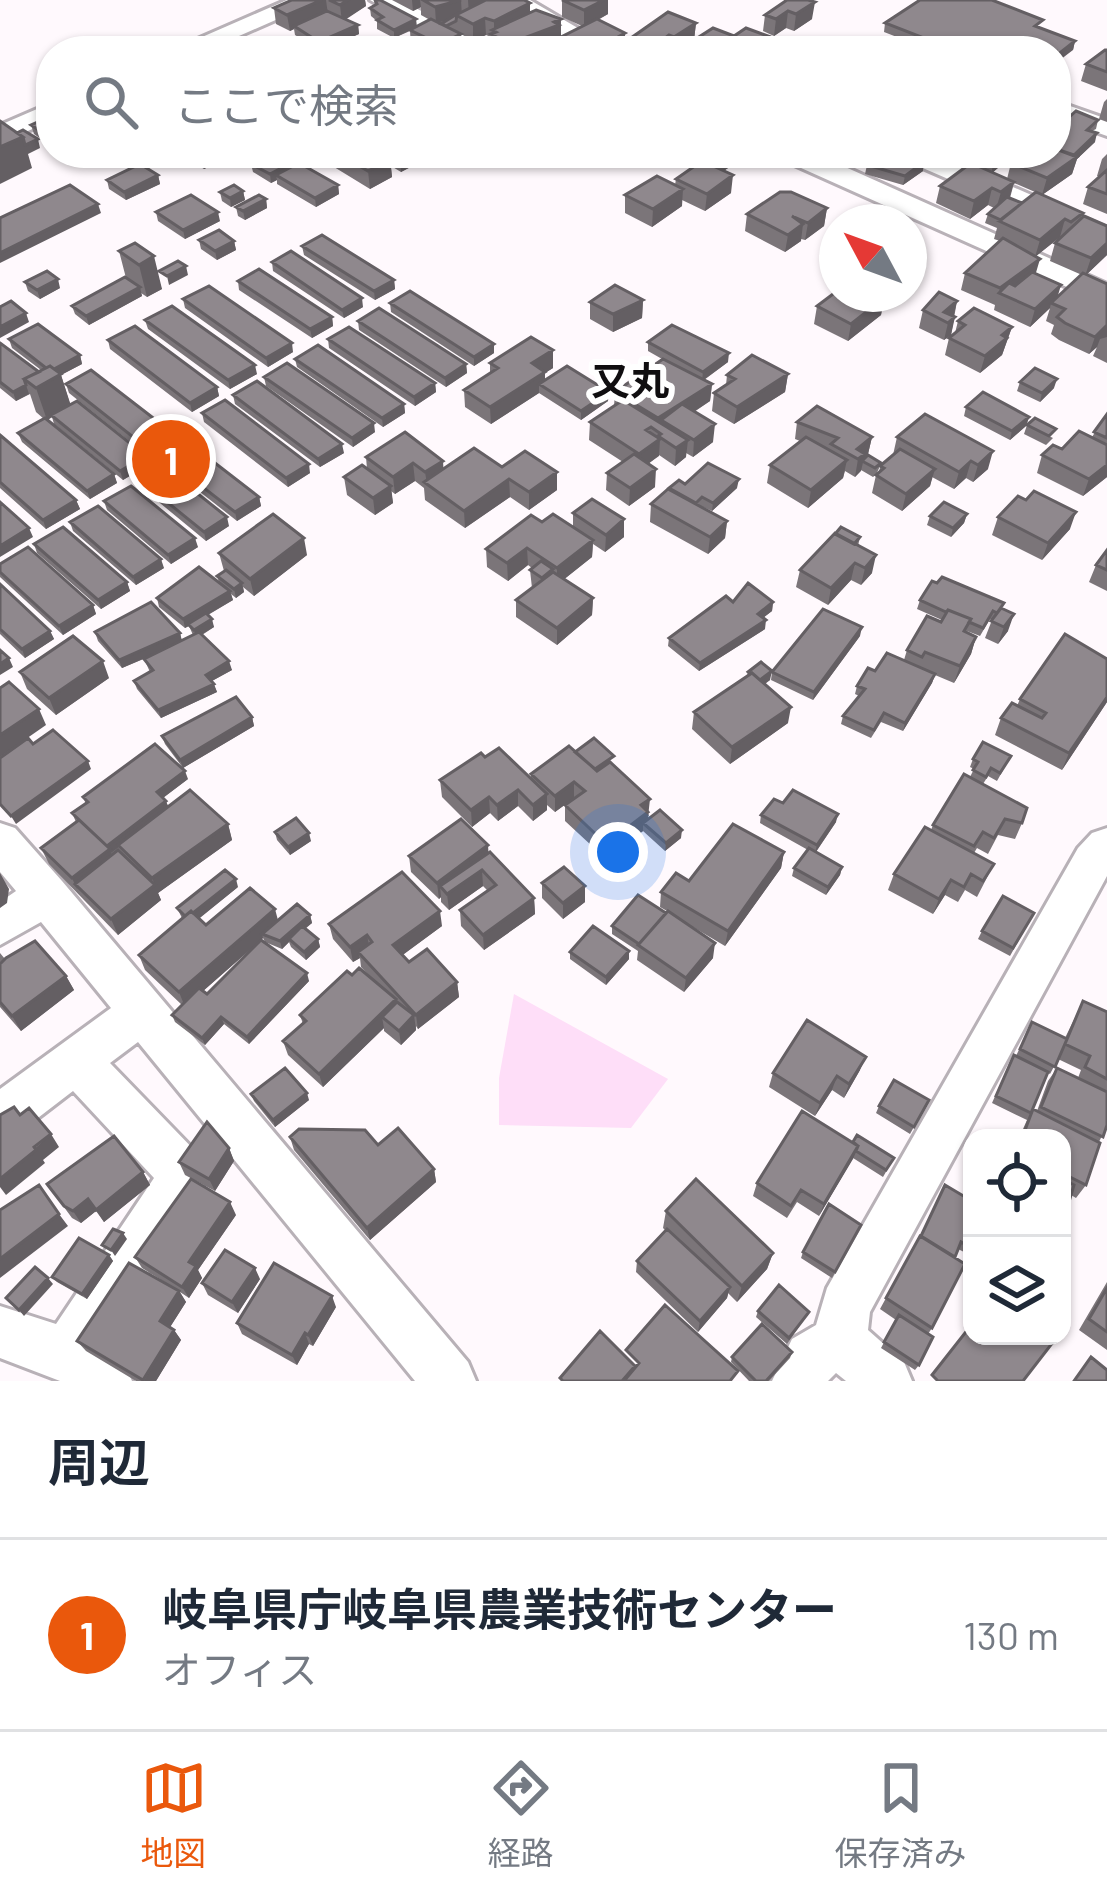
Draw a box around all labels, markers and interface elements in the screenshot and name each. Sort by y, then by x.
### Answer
search box [36,36,1071,168]
icon: search [78,69,144,135]
text: ここで検索 [174,77,399,131]
north arrow [819,204,927,312]
district label: 又丸 [591,356,669,403]
pin: 1 [132,414,210,504]
your location [588,822,648,882]
map controls [963,1129,1071,1345]
button: locate [963,1129,1071,1237]
button: layers [963,1237,1071,1345]
text: 周辺 [48,1430,150,1491]
text: 岐阜県庁岐阜県農業技術センター [162,1581,837,1635]
text: 1 [80,1611,94,1658]
text: 130 m [963,1611,1059,1658]
text: オフィス [162,1645,317,1692]
tab: 地図 [141,1755,207,1875]
tab: 経路 [488,1755,554,1875]
tab: 保存済み [835,1755,967,1875]

